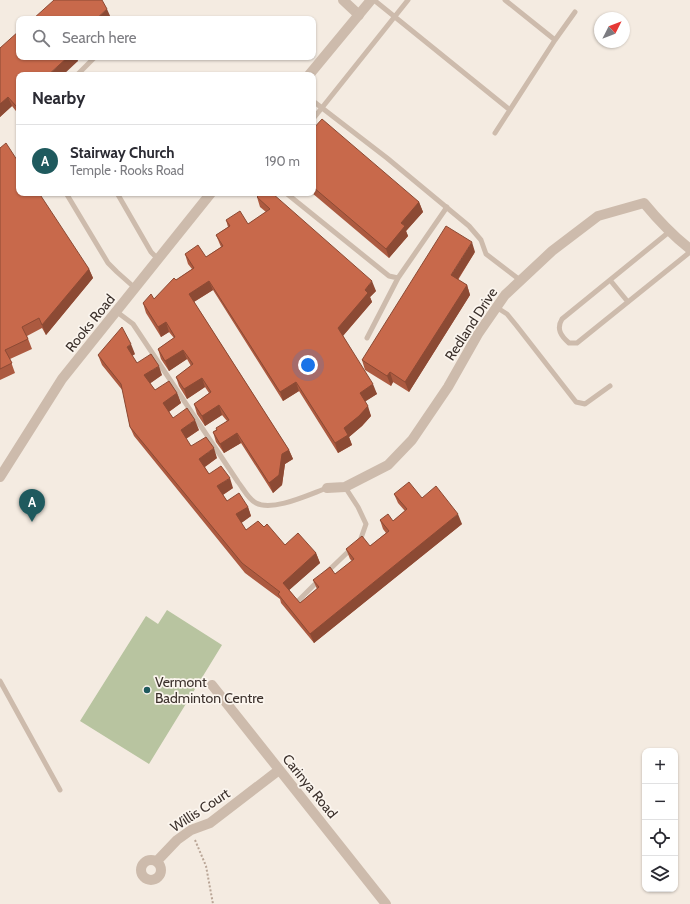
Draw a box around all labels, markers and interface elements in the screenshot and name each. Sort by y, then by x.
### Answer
north arrow [594,12,630,48]
search box [16,16,316,60]
icon: search [30,27,52,49]
text: Search here [62,29,137,47]
text: Nearby [32,88,85,108]
text: Stairway Church [70,144,175,162]
text: A [41,153,49,169]
text: 190 m [265,153,300,169]
text: Temple · Rooks Road [70,162,184,178]
street label: Redland Drive [441,284,501,364]
street label: Rooks Road [61,290,119,356]
your location [298,355,318,375]
pin: A [19,489,45,522]
place label: Vermont Badminton Centre [155,673,264,707]
marker: Vermont Badminton Centre [142,685,152,695]
map controls [642,748,678,892]
button: + [642,748,678,784]
street label: Carinya Road [279,750,341,822]
street label: Willis Court [167,784,233,836]
button: − [642,784,678,820]
button: locate [642,820,678,856]
button: layers [642,856,678,892]

